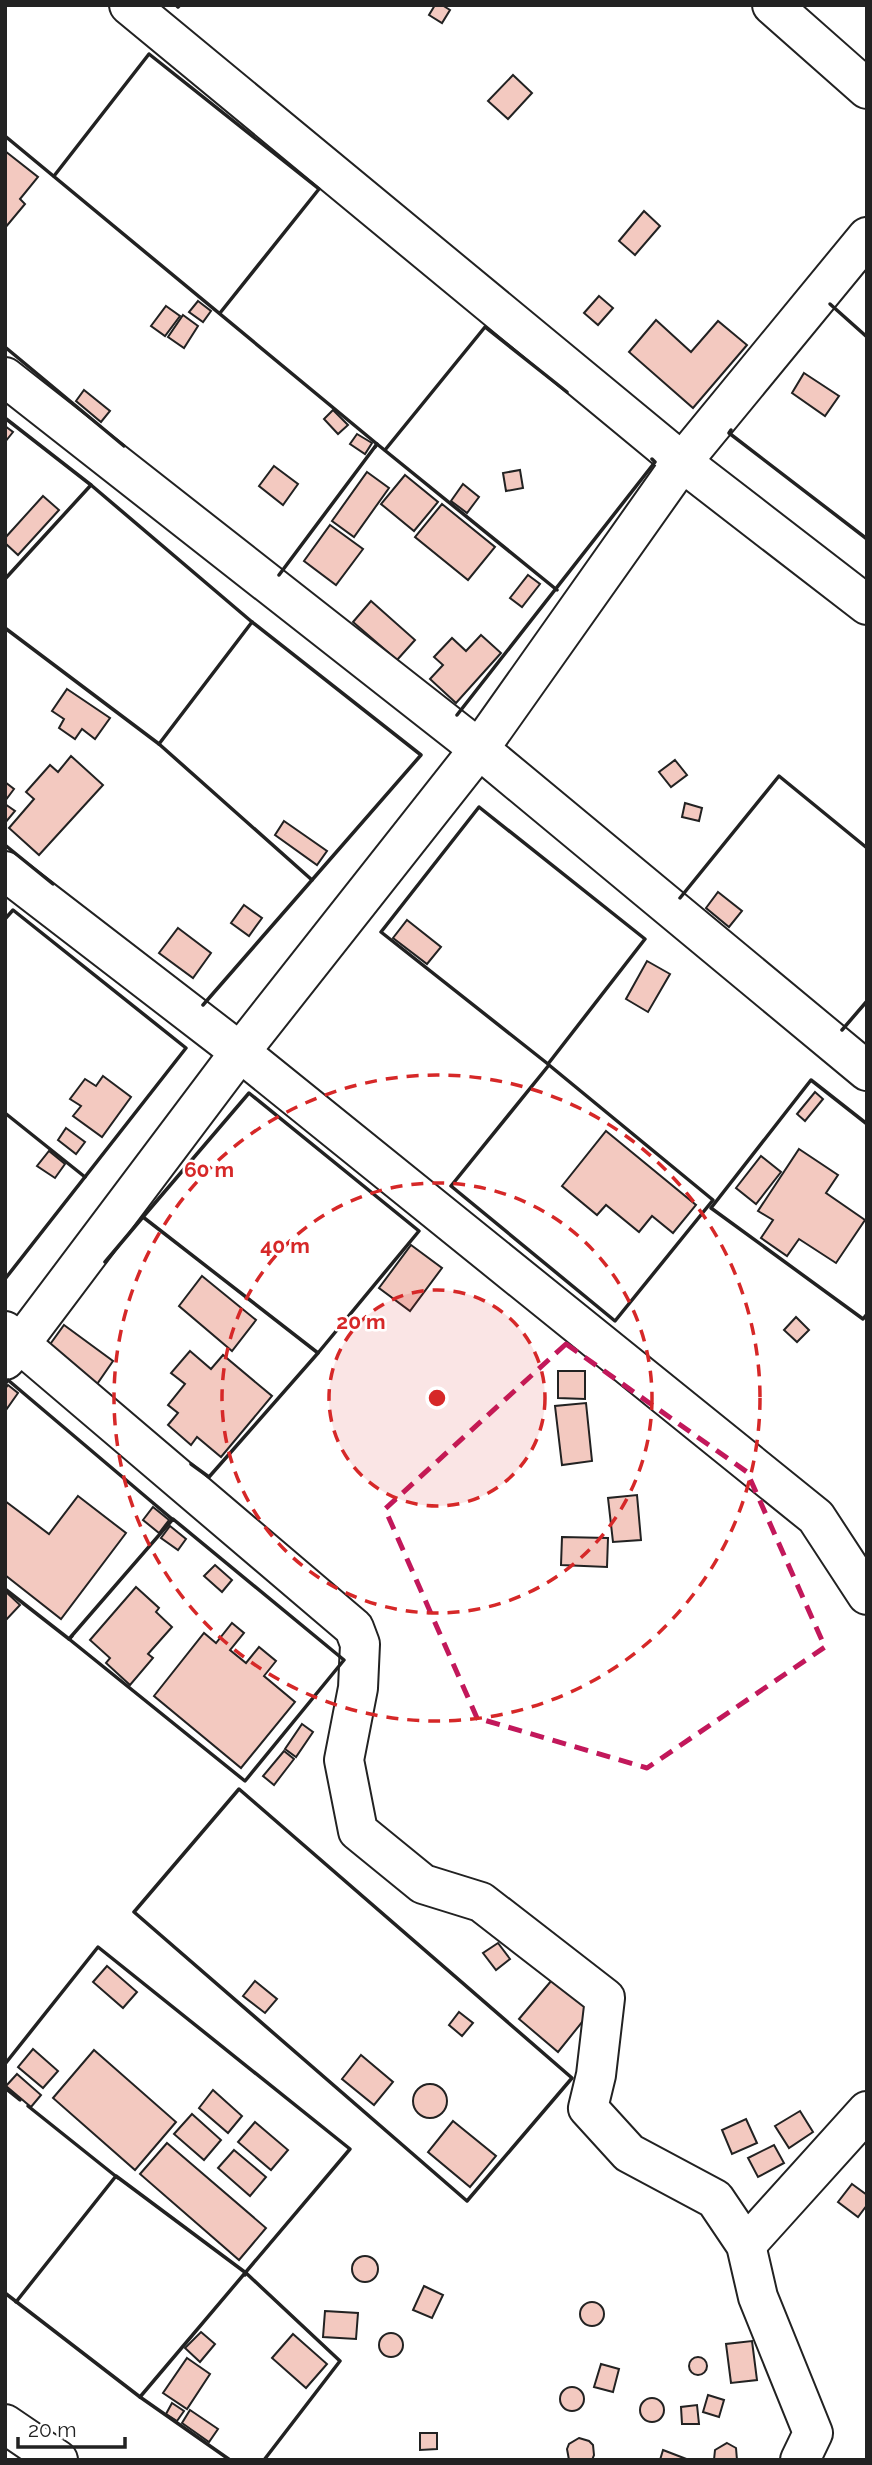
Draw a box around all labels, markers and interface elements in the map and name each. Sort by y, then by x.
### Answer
text: 60 m [184,1157,234,1182]
text: 40 m [260,1233,310,1258]
text: 20 m [336,1309,386,1334]
centre of rings [425,1386,449,1410]
scale bar [18,2406,124,2450]
text: 20 m [28,2417,76,2442]

